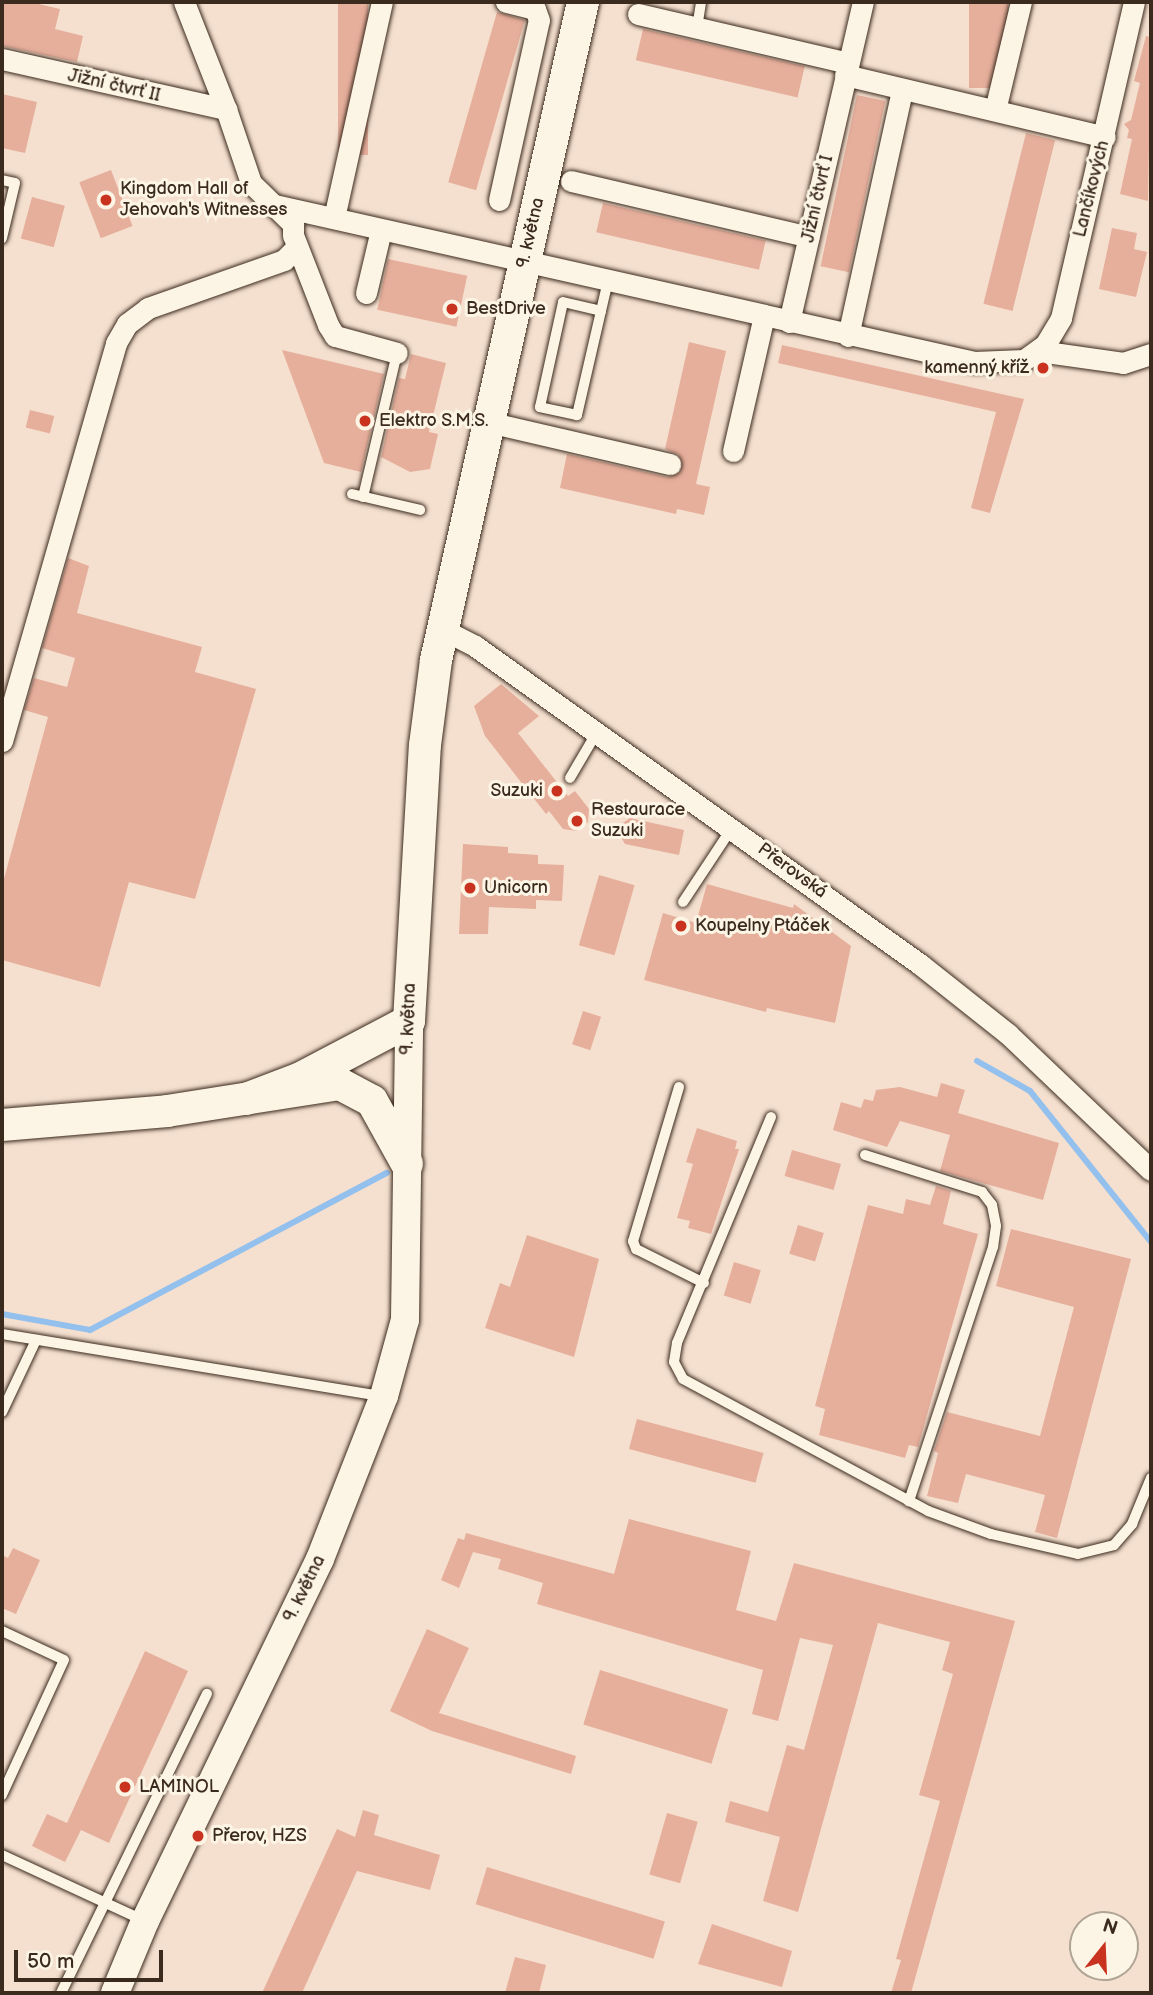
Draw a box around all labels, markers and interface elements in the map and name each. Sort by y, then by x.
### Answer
street label: Jižní čtvrť II [66,65,162,107]
street label: Lančíkových [1070,138,1114,240]
street label: Jižní čtvrť I [797,153,839,245]
place label: Kingdom Hall of Jehovah's Witnesses [120,179,288,222]
marker: Kingdom Hall of Jehovah's Witnesses [98,192,114,208]
street label: 9. května [512,196,550,270]
place label: BestDrive [466,298,546,320]
marker: BestDrive [444,301,460,317]
place label: kamenný kříž [923,357,1029,379]
marker: kamenný kříž [1035,360,1051,376]
place label: Elektro S.M.S. [379,410,489,432]
marker: Elektro S.M.S. [357,413,373,429]
place label: Suzuki [490,780,543,802]
marker: Suzuki [549,783,565,799]
place label: Restaurace Suzuki [591,800,685,842]
marker: Restaurace Suzuki [569,813,585,829]
street label: Přerovská [753,839,831,903]
place label: Unicorn [484,877,548,899]
marker: Unicorn [462,880,478,896]
place label: Koupelny Ptáček [695,915,830,937]
marker: Koupelny Ptáček [673,918,689,934]
street label: 9. května [397,983,421,1055]
street label: 9. května [280,1552,330,1626]
place label: LAMINOL [139,1776,219,1798]
marker: LAMINOL [117,1779,133,1795]
place label: Přerov, HZS [212,1825,307,1847]
marker: Přerov, HZS [190,1828,206,1844]
north arrow [1069,1911,1139,1981]
text: N [1100,1914,1120,1941]
scale bar [18,1936,166,1980]
text: 50 m [27,1949,74,1974]

